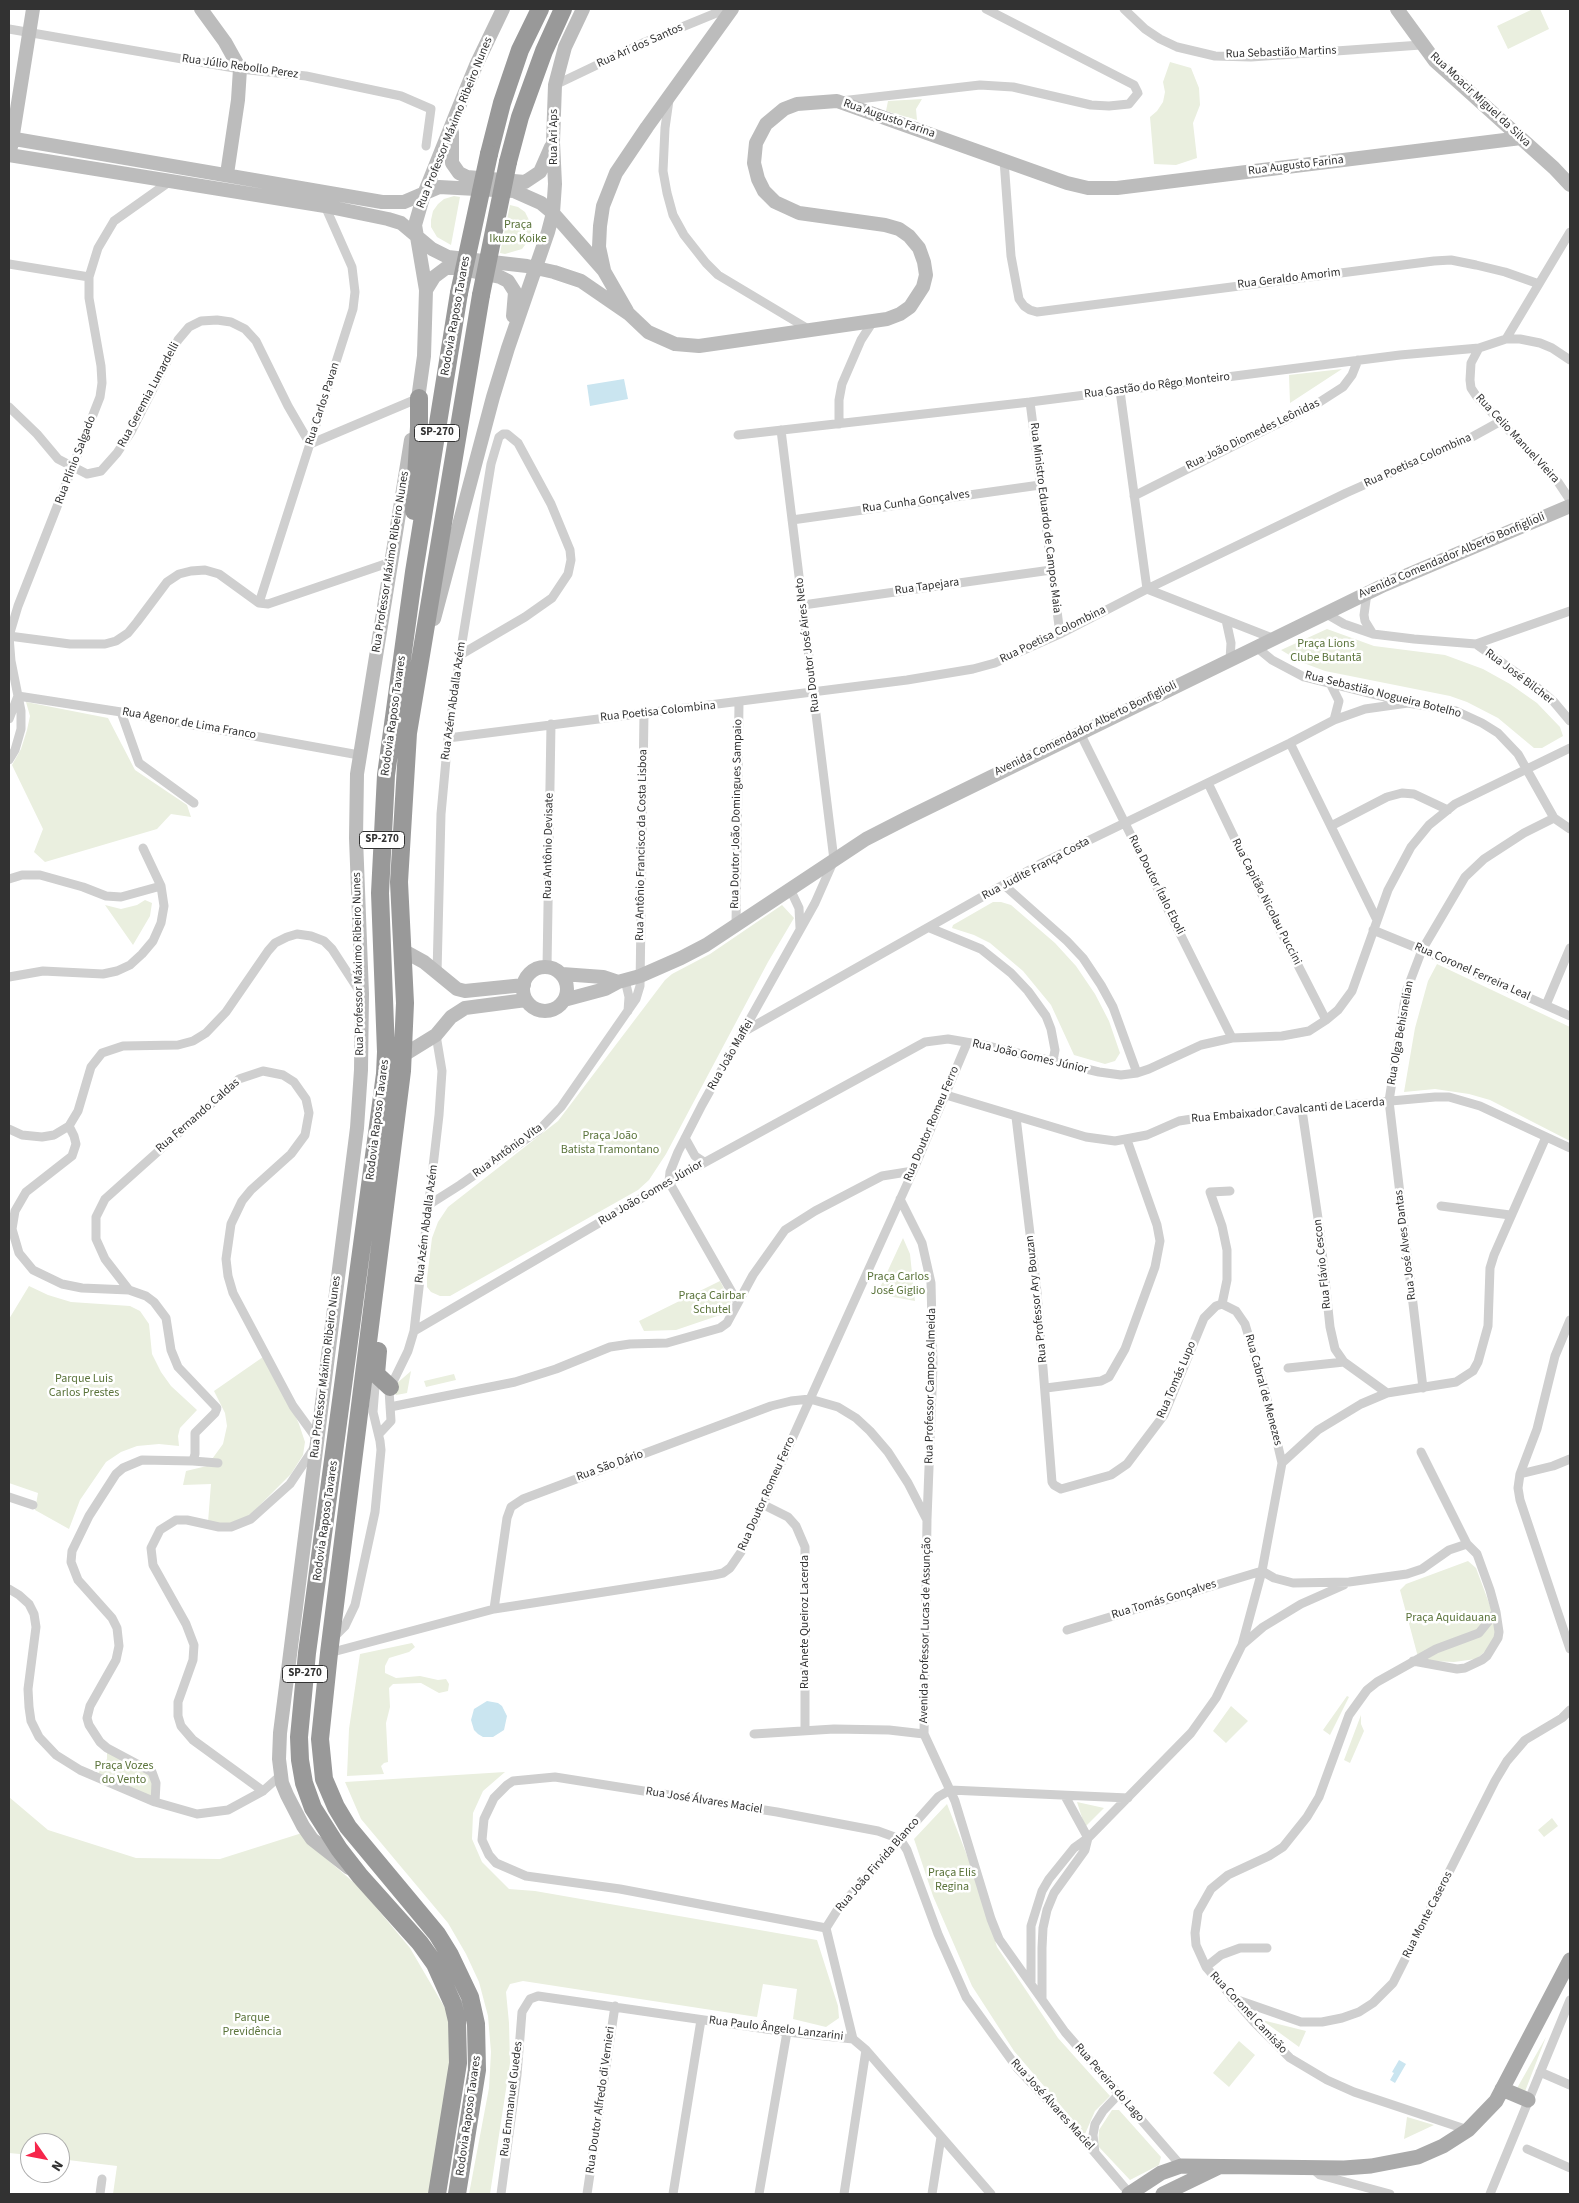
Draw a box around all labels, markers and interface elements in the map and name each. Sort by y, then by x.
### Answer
street label: Rua Ari dos Santos [595,21,685,71]
street label: Rua Professor Máximo Ribeiro Nunes [414,35,496,211]
street label: Rua Sebastião Martins [1225,44,1337,62]
street label: Rua Moacir Miguel da Silva [1427,50,1533,150]
street label: Rua Júlio Rebollo Perez [181,52,299,82]
street label: Rua Augusto Farina [841,97,937,141]
street label: Rua Ari Aps [547,109,561,165]
street label: Rua Augusto Farina [1247,153,1345,179]
park label: Praça Ikuzo Koike [489,218,547,246]
street label: Rodovia Raposo Tavares [438,255,474,377]
street label: Rua Geraldo Amorim [1237,266,1341,292]
street label: Rua Geremia Lunardelli [115,340,183,450]
street label: Rua Carlos Pavan [303,361,343,447]
street label: Rua Gastão do Rêgo Monteiro [1083,370,1231,402]
street label: Rua Celio Manuel Vieira [1472,391,1562,487]
street label: Rua João Diomedes Leônidas [1184,396,1322,474]
street label: Rua Plínio Salgado [53,414,99,506]
street label: Rua Ministro Eduardo de Campos Maia [1026,422,1064,614]
road number: SP-270 [414,424,460,442]
street label: Rua Poetisa Colombina [1362,431,1474,491]
street label: Rua Professor Máximo Ribeiro Nunes [370,470,412,654]
street label: Rua Cunha Gonçalves [861,487,971,517]
street label: Avenida Comendador Alberto Bonfiglioli [1357,510,1547,602]
street label: Rua Tapejara [894,575,960,599]
street label: Rua Doutor José Aires Neto [793,577,823,713]
street label: Rua Poetisa Colombina [998,603,1108,667]
park label: Praça Lions Clube Butantã [1290,637,1362,665]
street label: Rua Azém Abdalla Azém [439,641,469,761]
street label: Rua José Bilcher [1482,646,1556,708]
street label: Rodovia Raposo Tavares [378,655,410,777]
street label: Rua Sebastião Nogueira Botelho [1303,669,1463,721]
street label: Avenida Comendador Alberto Bonfiglioli [992,678,1180,780]
street label: Rua Poetisa Colombina [599,699,717,725]
street label: Rua Agenor de Lima Franco [121,705,257,743]
street label: Rua Doutor João Domingues Sampaio [728,719,746,909]
street label: Rua Antônio Francisco da Costa Lisboa [633,749,651,941]
street label: Rua Antônio Devisate [541,793,557,899]
road number: SP-270 [360,832,404,848]
street label: Rua Doutor Ítalo Eboli [1125,833,1187,937]
street label: Rua Judite França Costa [980,835,1092,903]
street label: Rua Capitão Nicolau Puccini [1228,836,1304,968]
street label: Rua Professor Máximo Ribeiro Nunes [350,872,368,1056]
street label: Rua Coronel Ferreira Leal [1412,940,1532,1004]
street label: Rua Olga Behisnelian [1385,980,1417,1086]
street label: Rua João Maffei [705,1017,757,1093]
street label: Rua João Gomes Júnior [971,1037,1089,1077]
street label: Rodovia Raposo Tavares [363,1059,393,1181]
street label: Rua Doutor Romeu Ferro [901,1064,963,1184]
street label: Rua Fernando Caldas [153,1076,243,1156]
street label: Rua Embaixador Cavalcanti de Lacerda [1191,1095,1385,1127]
street label: Rua Antônio Vita [470,1121,546,1181]
park label: Praça João Batista Tramontano [561,1129,659,1157]
street label: Rua João Gomes Júnior [596,1157,706,1229]
street label: Rua Azém Abdalla Azém [413,1164,441,1284]
street label: Rua José Alves Dantas [1392,1189,1420,1301]
street label: Rua Flávio Cescon [1311,1218,1335,1310]
street label: Rua Professor Ary Bouzan [1023,1235,1051,1363]
park label: Praça Carlos José Giglio [867,1270,929,1298]
street label: Rua Professor Máximo Ribeiro Nunes [308,1275,344,1459]
park label: Praça Cairbar Schutel [678,1289,746,1317]
street label: Rua Professor Campos Almeida [922,1308,940,1464]
street label: Rua Cabral de Menezes [1241,1333,1285,1447]
street label: Rua Tomás Lupo [1154,1339,1200,1421]
park label: Parque Luis Carlos Prestes [49,1372,119,1400]
street label: Rua Doutor Romeu Ferro [735,1435,799,1553]
street label: Rua São Dário [575,1447,645,1485]
street label: Rodovia Raposo Tavares [310,1460,342,1582]
street label: Avenida Professor Lucas de Assunção [917,1537,935,1723]
street label: Rua Anete Queiroz Lacerda [798,1555,812,1689]
street label: Rua Tomás Gonçalves [1110,1577,1218,1623]
park label: Praça Aquidauana [1405,1611,1497,1625]
road number: SP-270 [282,1666,328,1682]
park label: Praça Vozes do Vento [95,1759,153,1787]
street label: Rua José Álvares Maciel [645,1785,763,1817]
street label: Rua João Firvida Blanco [833,1815,923,1915]
park label: Praça Elis Regina [928,1866,976,1894]
street label: Rua Monte Caseros [1400,1869,1456,1961]
street label: Rua Coronel Camisão [1206,1969,1290,2057]
park label: Parque Previdência [222,2011,282,2039]
street label: Rua Paulo Ângelo Lanzarini [708,2014,844,2044]
street label: Rua Doutor Alfredo di Vernieri [584,2025,618,2175]
street label: Rua Emmanuel Guedes [498,2041,526,2157]
street label: Rua Pereira do Lago [1071,2041,1147,2125]
street label: Rodovia Raposo Tavares [453,2055,485,2177]
street label: Rua José Álvares Maciel [1007,2056,1097,2154]
north arrow [20,2133,70,2183]
text: N [46,2156,68,2175]

